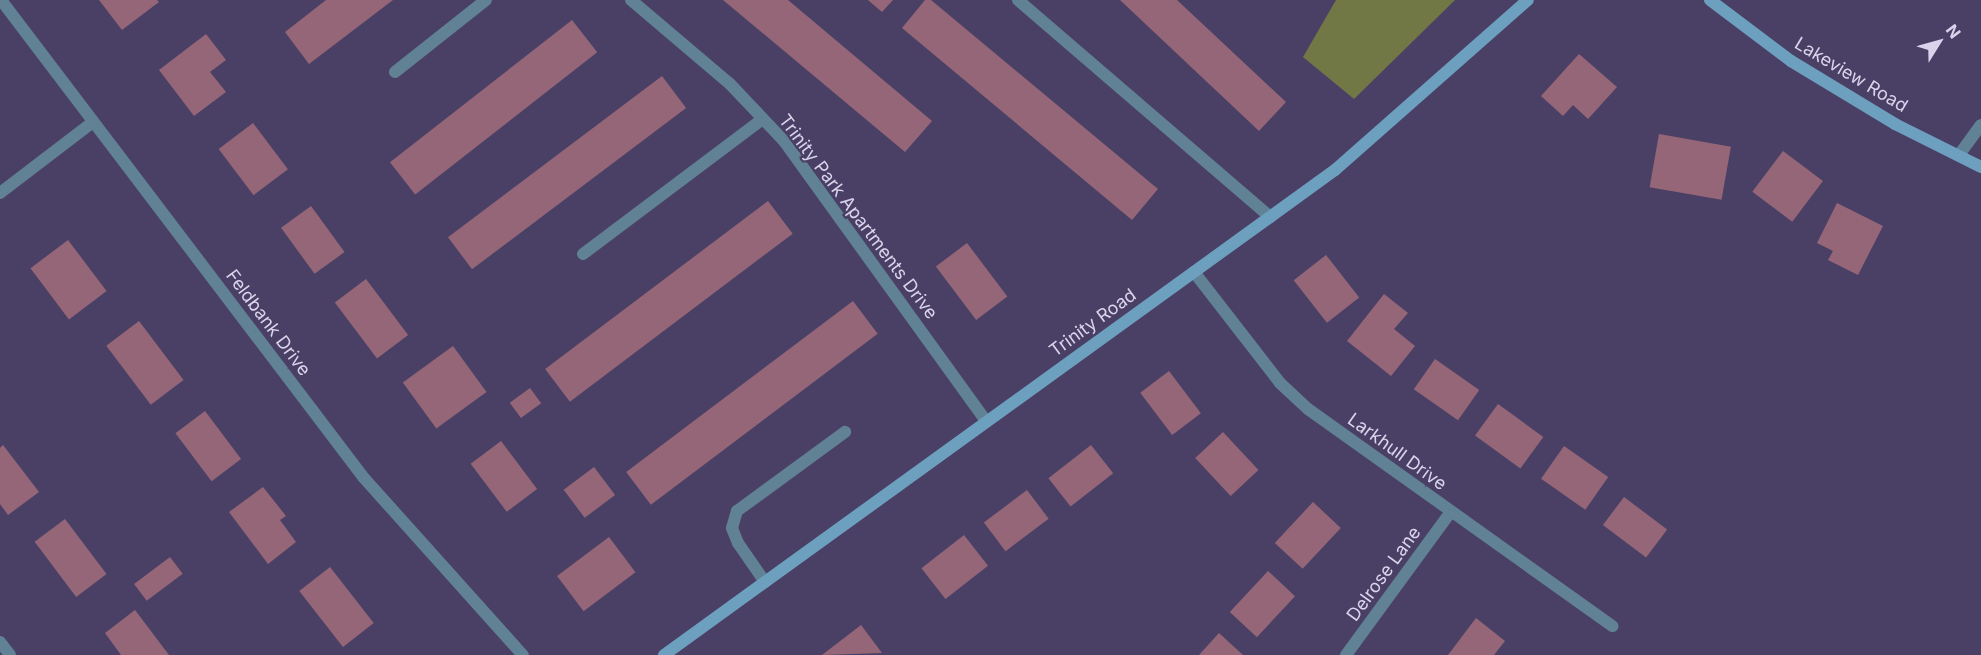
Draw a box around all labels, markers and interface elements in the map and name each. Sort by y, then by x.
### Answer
north arrow [1909,12,1969,72]
text: N [1942,20,1965,42]
street label: Lakeview Road [1791,33,1911,117]
street label: Trinity Park Apartments Drive [774,110,942,324]
street label: Feldbank Drive [221,266,315,380]
street label: Trinity Road [1045,284,1141,362]
street label: Larkhull Drive [1343,409,1451,495]
street label: Delrose Lane [1342,523,1426,625]

